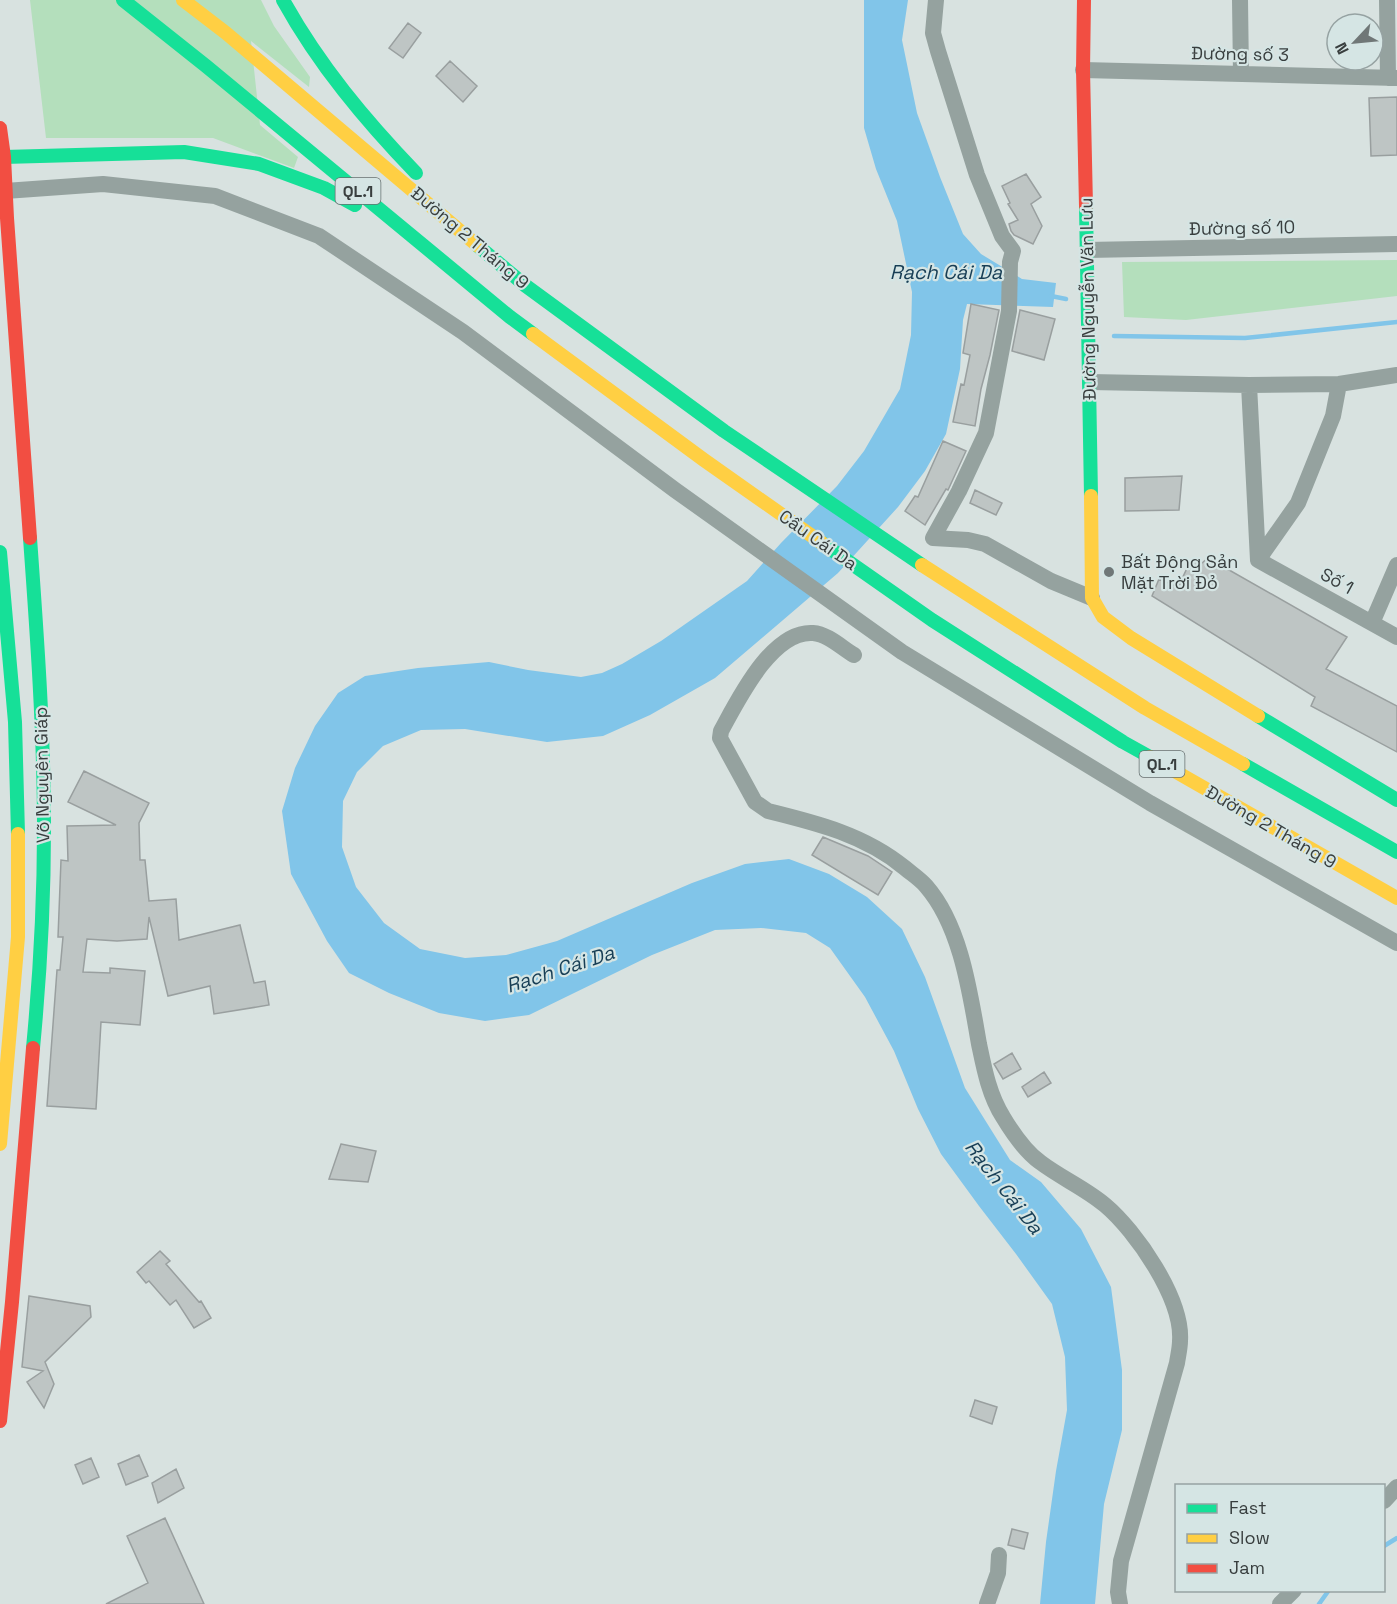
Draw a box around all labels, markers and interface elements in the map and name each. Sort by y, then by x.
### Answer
north arrow [1325,12,1385,72]
text: N [1330,39,1354,58]
street label: Đường số 3 [1191,41,1289,66]
road number: QL.1 [336,178,380,204]
street label: Đường 2 Tháng 9 [407,182,534,294]
street label: Đường Nguyễn Văn Lưu [1074,197,1101,401]
street label: Đường số 10 [1189,215,1295,240]
water label: Rạch Cái Da [890,259,1003,285]
street label: Cầu Cái Da [775,504,862,575]
place label: Bất Động Sản Mặt Trời Đỏ [1121,550,1238,594]
street label: Số 1 [1317,562,1358,599]
marker: Bất Động Sản Mặt Trời Đỏ [1102,565,1116,579]
street label: Võ Nguyên Giáp [29,707,54,843]
road number: QL.1 [1140,751,1184,777]
street label: Đường 2 Tháng 9 [1202,780,1341,873]
water label: Rạch Cái Da [503,939,618,999]
water label: Rạch Cái Da [959,1135,1049,1240]
legend [1175,1484,1385,1592]
text: Fast [1229,1496,1266,1519]
text: Slow [1229,1526,1270,1549]
text: Jam [1229,1556,1265,1579]

